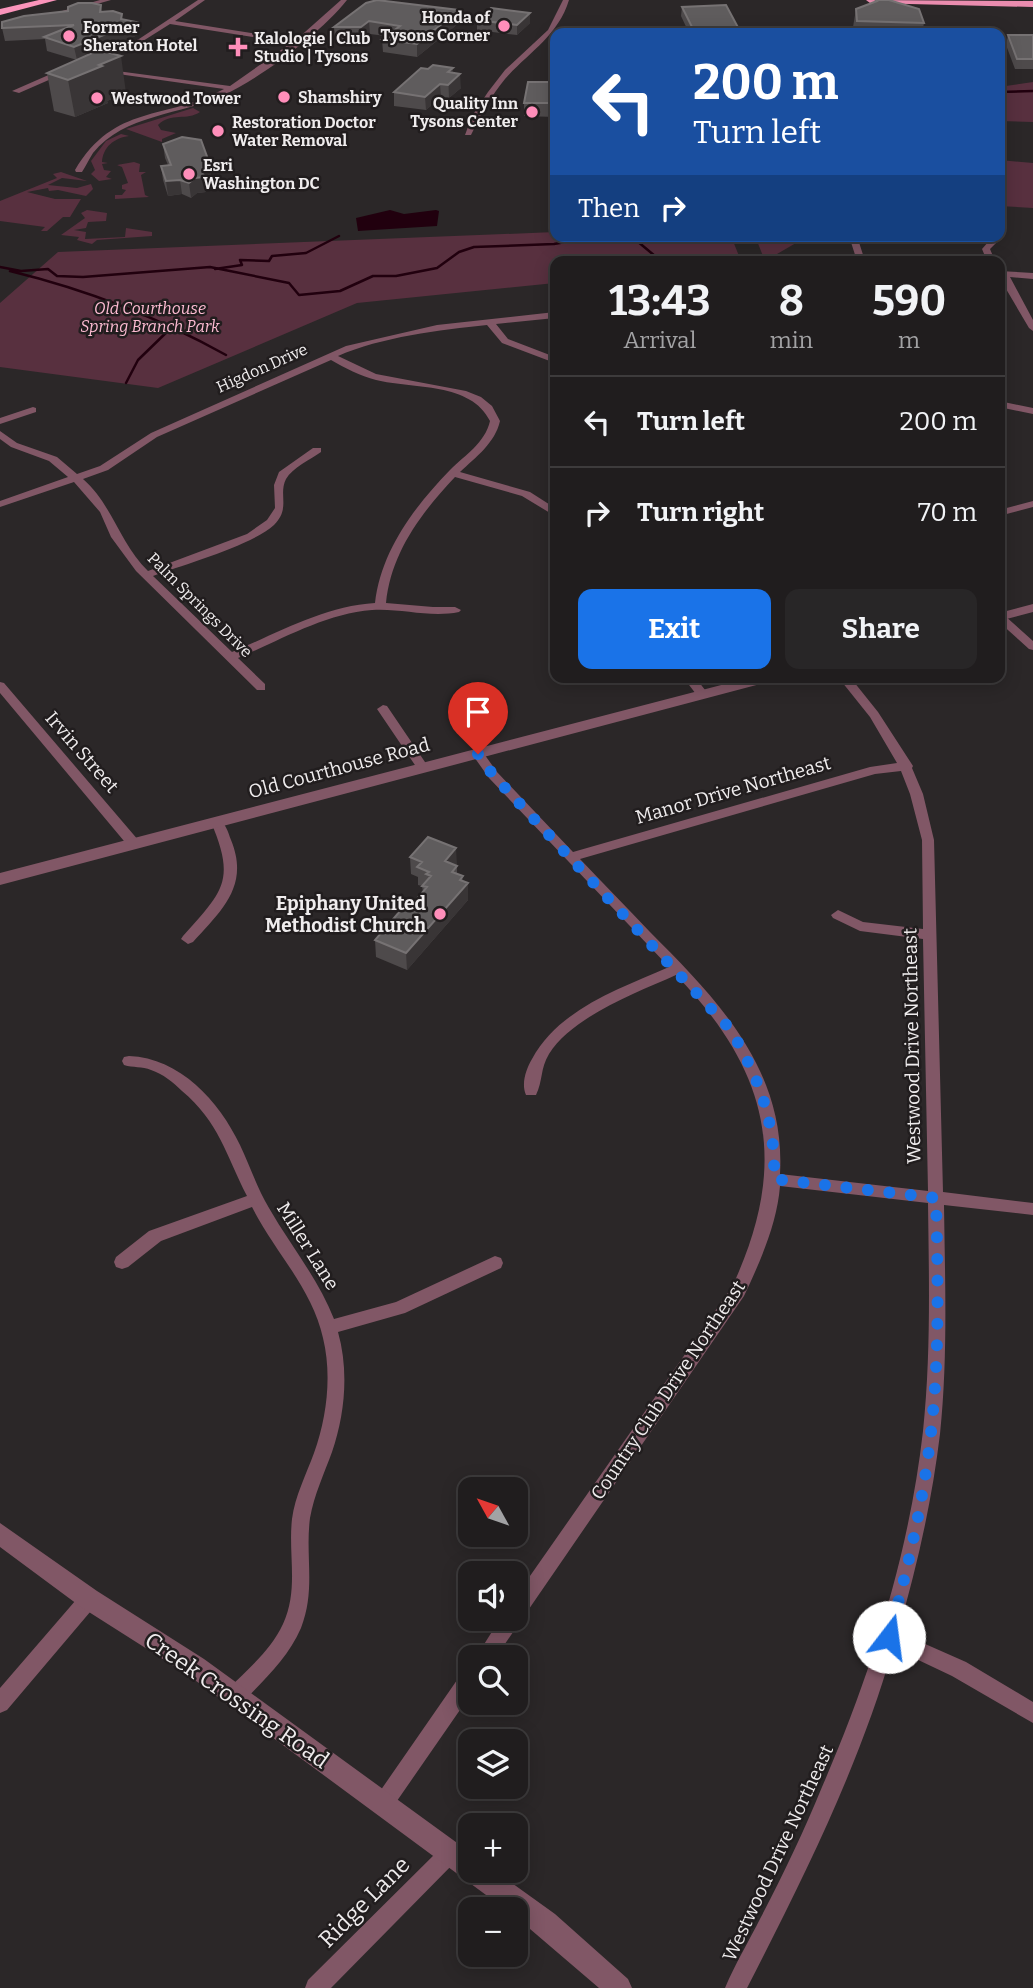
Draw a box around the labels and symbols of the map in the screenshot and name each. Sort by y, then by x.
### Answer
place label: Honda of Tysons Corner [380,8,491,45]
place label: Former Sheraton Hotel [83,18,198,55]
marker: Honda of Tysons Corner [496,18,512,34]
marker: Former Sheraton Hotel [61,28,77,44]
place label: Kalologie | Club Studio | Tysons [254,29,370,66]
marker: Kalologie | Club Studio | Tysons [228,37,248,57]
place label: Shamshiry [298,88,382,107]
place label: Westwood Tower [111,89,241,108]
marker: Shamshiry [276,89,292,105]
marker: Westwood Tower [89,90,105,106]
place label: Quality Inn Tysons Center [410,94,519,131]
marker: Quality Inn Tysons Center [524,104,540,120]
place label: Restoration Doctor Water Removal [232,113,376,150]
marker: Restoration Doctor Water Removal [210,123,226,139]
place label: Esri Washington DC [203,156,320,193]
marker: Esri Washington DC [181,166,197,182]
park label: Old Courthouse Spring Branch Park [80,299,220,336]
street label: Higdon Drive [214,339,310,397]
street label: Palm Springs Drive [144,549,256,661]
pin [448,682,508,754]
street label: Irvin Street [40,707,124,797]
street label: Old Courthouse Road [246,733,432,803]
street label: Manor Drive Northeast [633,751,833,829]
place label: Epiphany United Methodist Church [265,892,427,937]
marker: Epiphany United Methodist Church [432,906,448,922]
street label: Westwood Drive Northeast [898,928,926,1164]
street label: Miller Lane [272,1198,344,1294]
street label: Country Club Drive Northeast [586,1276,750,1504]
north arrow [458,1477,528,1547]
position arrow [852,1600,926,1674]
street label: Creek Crossing Road [139,1626,335,1774]
street label: Westwood Drive Northeast [718,1741,838,1965]
street label: Ridge Lane [313,1851,415,1953]

